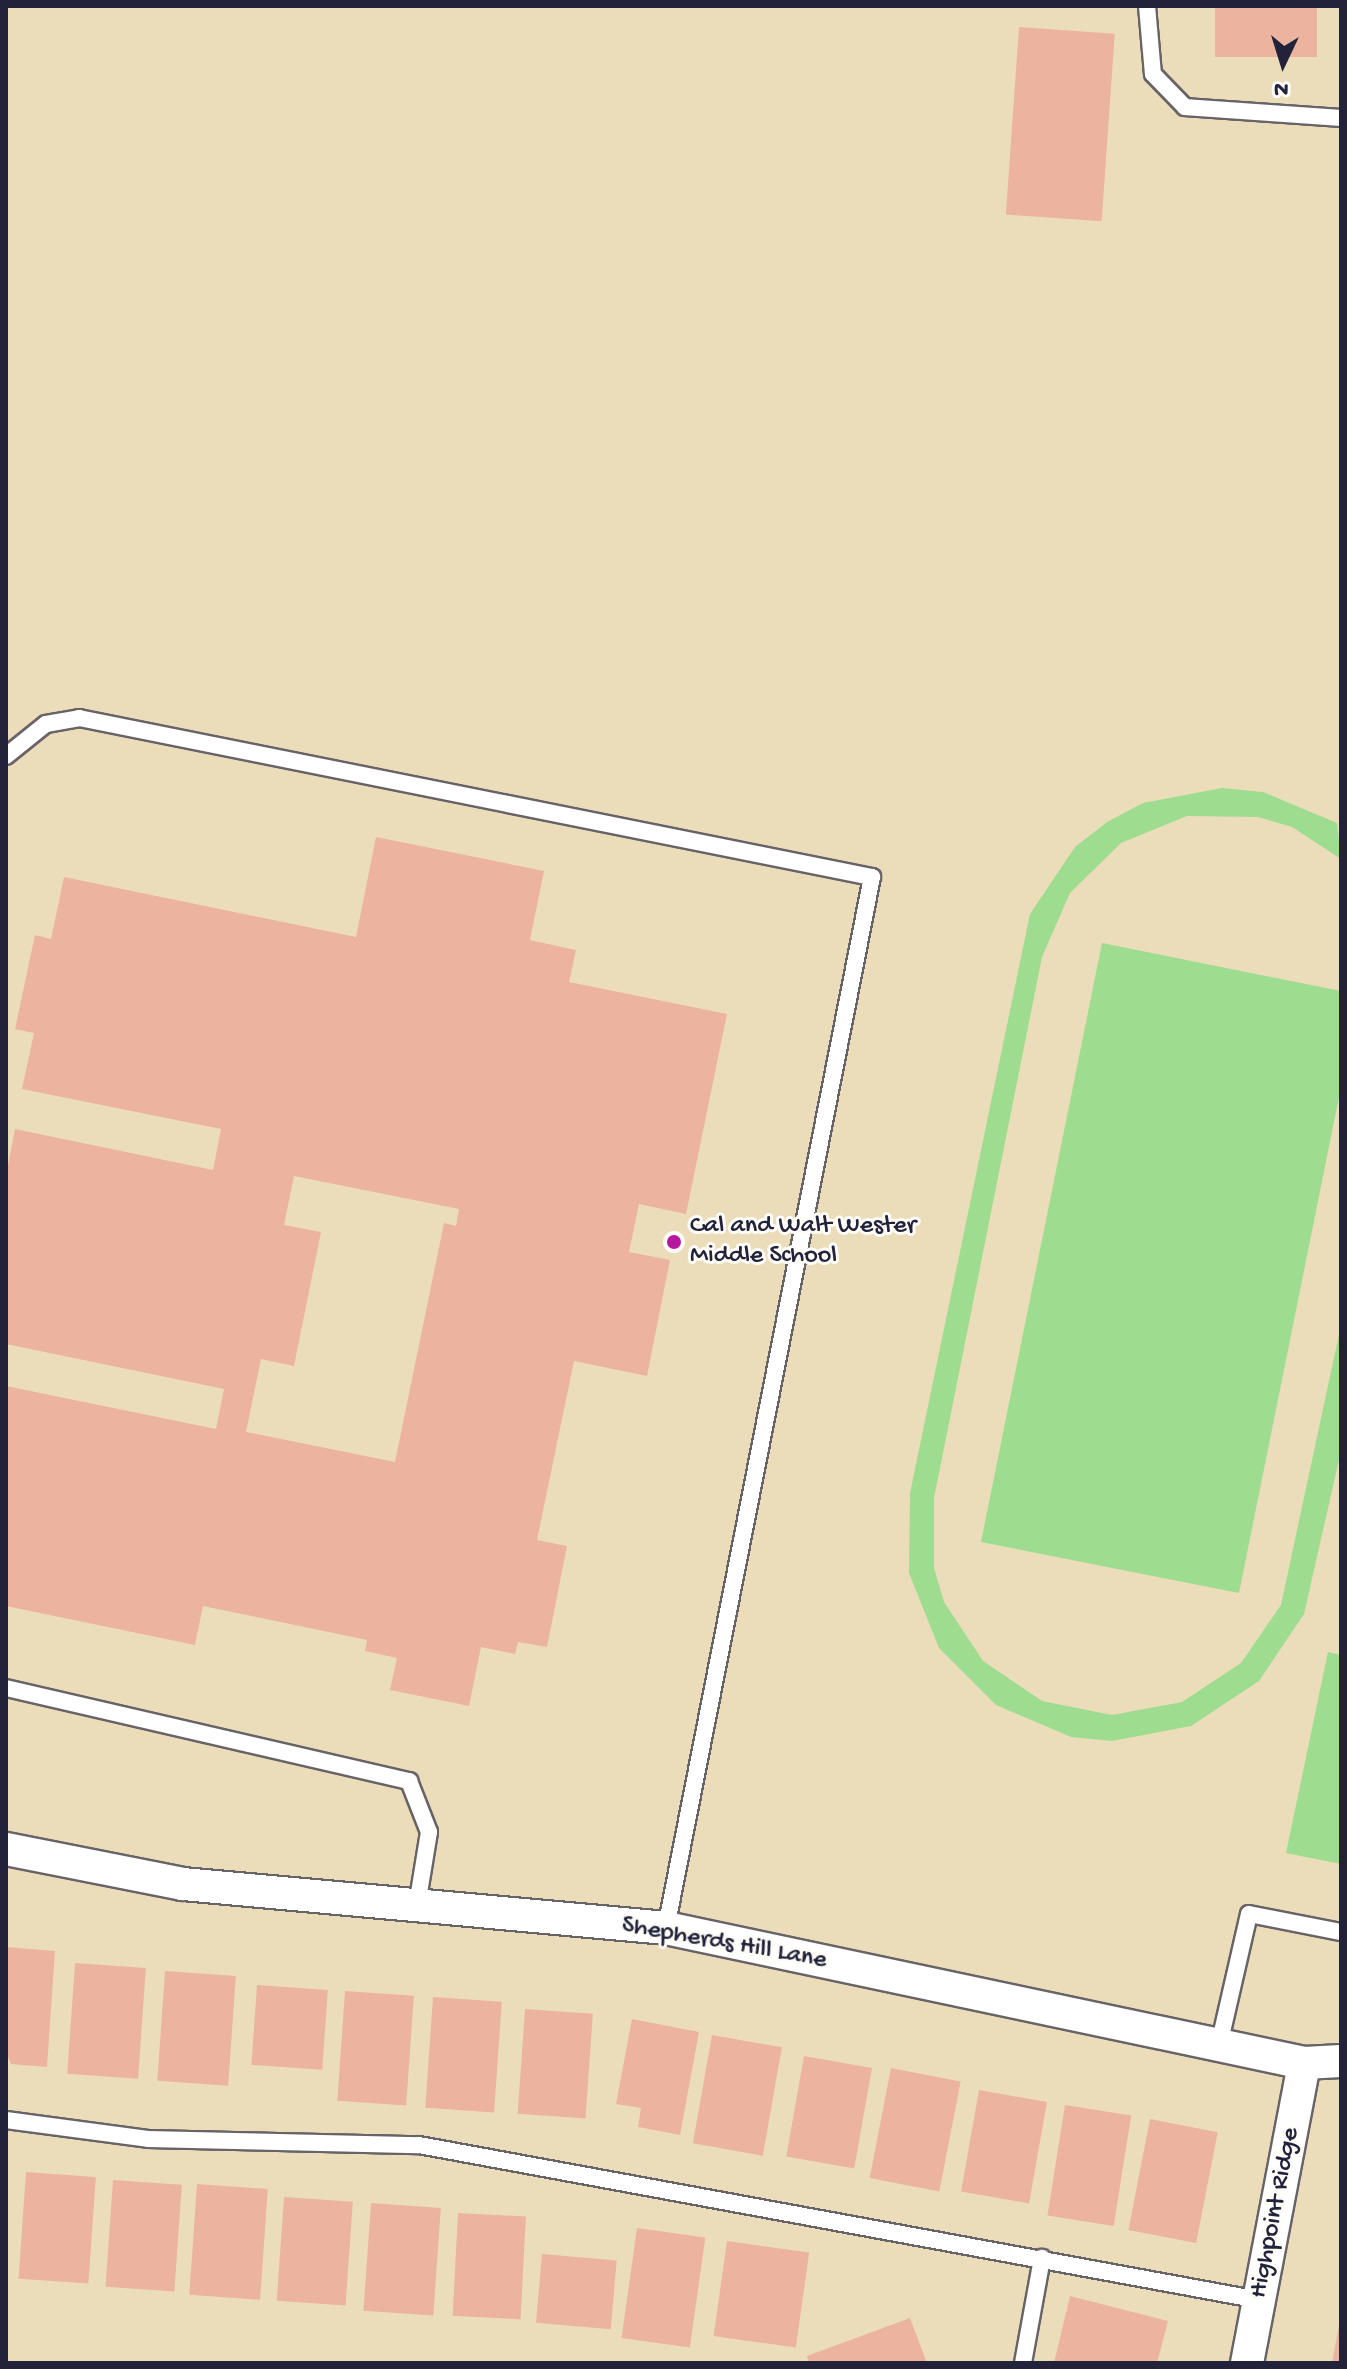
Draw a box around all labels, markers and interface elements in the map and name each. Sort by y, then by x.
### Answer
north arrow [1243,24,1323,104]
text: N [1273,74,1289,101]
place label: Cal and Walt Wester Middle School [690,1211,916,1272]
marker: Cal and Walt Wester Middle School [665,1233,683,1251]
street label: Shepherds Hill Lane [619,1911,829,1977]
street label: Highpoint Ridge [1244,2125,1308,2301]

